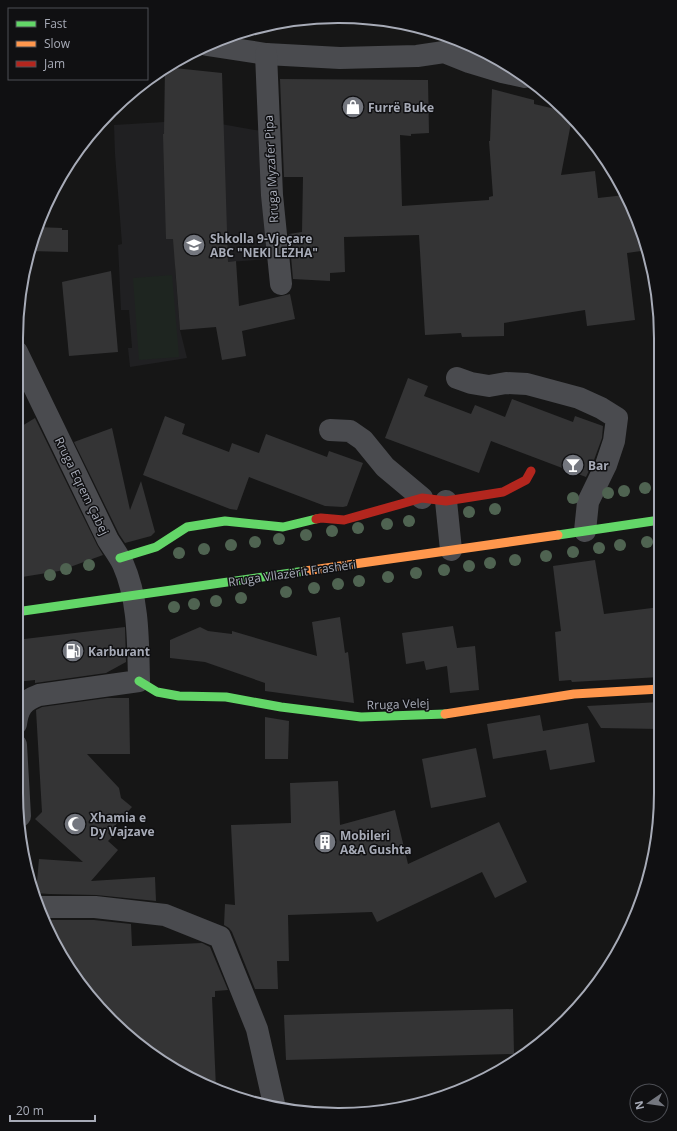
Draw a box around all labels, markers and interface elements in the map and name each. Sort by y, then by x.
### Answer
legend [8,8,148,80]
text: Fast [44,15,67,32]
text: Slow [44,35,71,52]
text: Jam [43,55,65,72]
shop icon: Furrë Buke [340,94,366,120]
place label: Furrë Buke [368,99,434,116]
street label: Rruga Myzafer Pipa [260,115,282,223]
place label: Shkolla 9-Vjeçare ABC "NEKI LEZHA" [210,230,318,261]
school or university icon: Shkolla 9-Vjeçare ABC "NEKI LEZHA" [181,232,207,258]
street label: Rruga Eqrem Çabej [51,434,113,538]
bar icon: Bar [560,452,586,478]
place label: Bar [588,457,609,474]
street label: Rruga Vllazërit Frashëri [227,556,357,590]
fuel station icon: Karburant [60,638,86,664]
place label: Karburant [88,643,150,660]
street label: Rruga Velej [366,694,430,714]
place label: Xhamia e Dy Vajzave [90,809,155,840]
mosque icon: Xhamia e Dy Vajzave [62,811,88,837]
place label: Mobileri A&A Gushta [340,827,412,858]
building icon: Mobileri A&A Gushta [312,829,338,855]
north arrow [629,1083,669,1123]
scale bar [10,1097,95,1123]
text: N [630,1099,647,1111]
text: 20 m [16,1102,44,1119]

